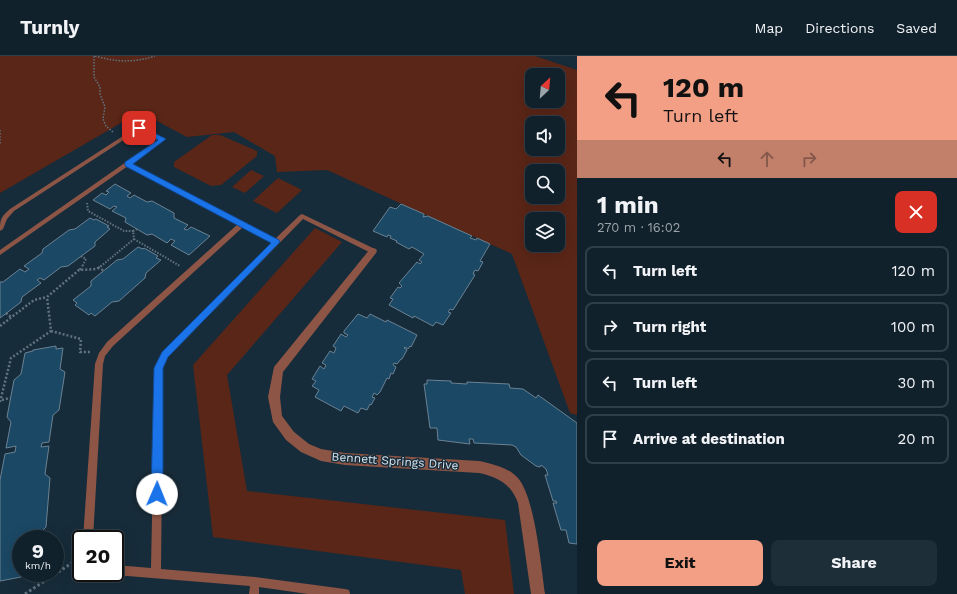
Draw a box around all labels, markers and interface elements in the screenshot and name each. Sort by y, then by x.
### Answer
text: Turnly [20,16,80,39]
text: Map [755,20,783,36]
text: Directions [805,20,874,36]
text: Saved [896,20,937,36]
north arrow [525,68,565,108]
map controls [525,68,565,252]
text: 120 m [663,71,744,104]
icon: left [597,72,649,124]
text: Turn left [663,105,738,126]
pin [122,111,156,145]
button: sound [525,116,565,156]
icon: arrive [128,117,150,139]
icon: left [714,148,736,170]
icon: ahead [756,148,778,170]
icon: right [798,148,820,170]
button: search [525,164,565,204]
text: 1 min [597,191,659,219]
button: close [895,191,937,233]
button: layers [525,212,565,252]
text: 270 m · 16:02 [597,220,680,235]
icon: left [599,260,621,282]
text: Turn left [633,262,697,280]
text: 120 m [892,262,935,280]
icon: right [599,316,621,338]
text: Turn right [633,318,706,336]
text: 100 m [891,318,935,336]
icon: left [599,372,621,394]
text: Turn left [633,374,697,392]
text: 30 m [898,374,935,392]
icon: arrive [599,428,621,450]
text: Arrive at destination [633,430,785,448]
text: 20 m [898,430,935,448]
street label: Bennett Springs Drive [331,450,459,472]
position arrow [136,473,178,515]
speed limit sign: 20 [72,530,124,582]
text: 9 [32,539,44,563]
button: Exit [597,540,763,586]
button: Share [771,540,937,586]
text: km/h [25,560,51,571]

